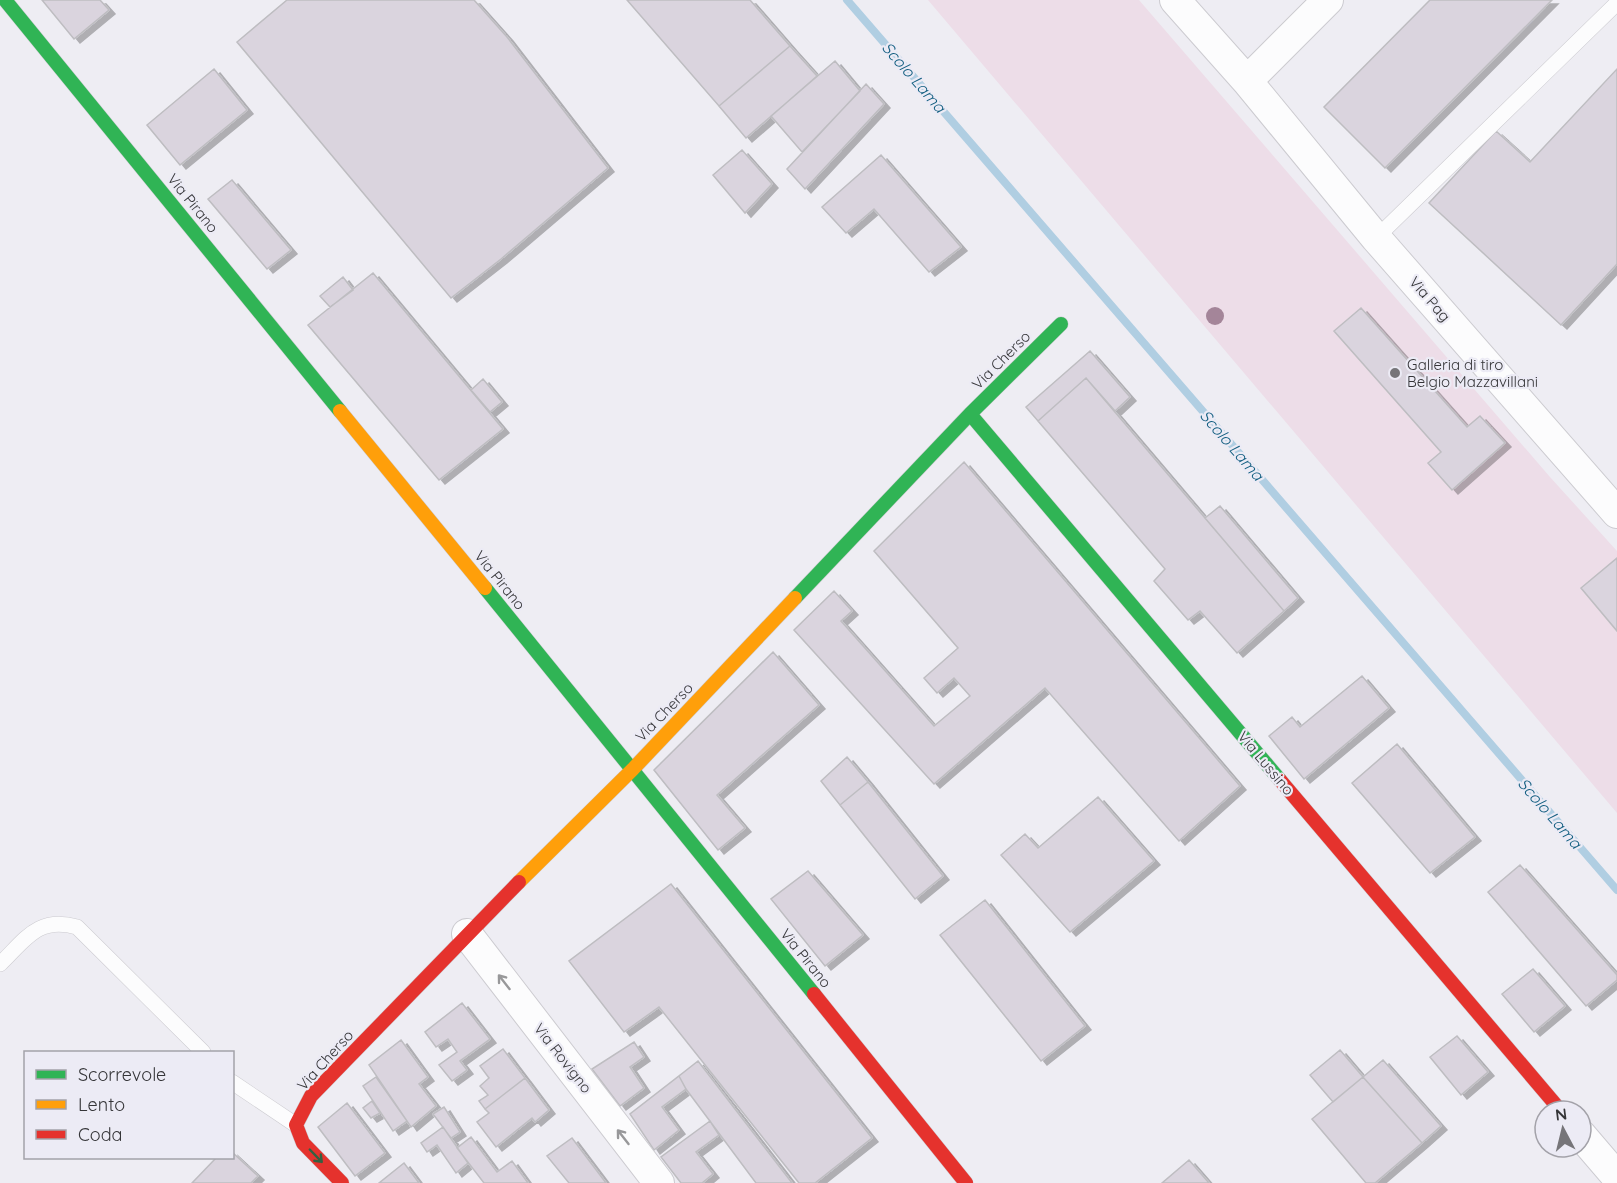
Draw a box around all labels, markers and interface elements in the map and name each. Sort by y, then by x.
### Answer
water label: Scolo Lama [878,38,951,117]
street label: Via Pirano [163,169,223,237]
street label: Via Pag [1405,273,1455,325]
street label: Via Cherso [968,327,1034,393]
place label: Galleria di tiro Belgio Mazzavillani [1407,355,1538,391]
marker: Galleria di tiro Belgio Mazzavillani [1388,366,1402,380]
water label: Scolo Lama [1196,406,1269,485]
street label: Via Pirano [470,546,530,614]
street label: Via Cherso [631,678,697,746]
street label: Via Lussino [1234,727,1298,799]
water label: Scolo Lama [1514,774,1587,853]
street label: Via Pirano [776,924,836,992]
one-way arrow [497,975,510,991]
street label: Via Rovigno [530,1019,596,1097]
street label: Via Cherso [293,1026,357,1094]
legend [24,1051,234,1159]
text: Scorrevole [78,1063,166,1086]
text: Lento [78,1093,125,1116]
north arrow [1533,1099,1593,1159]
text: N [1554,1103,1568,1125]
text: Coda [78,1123,122,1146]
one-way arrow [616,1129,629,1145]
one-way arrow [309,1148,323,1163]

